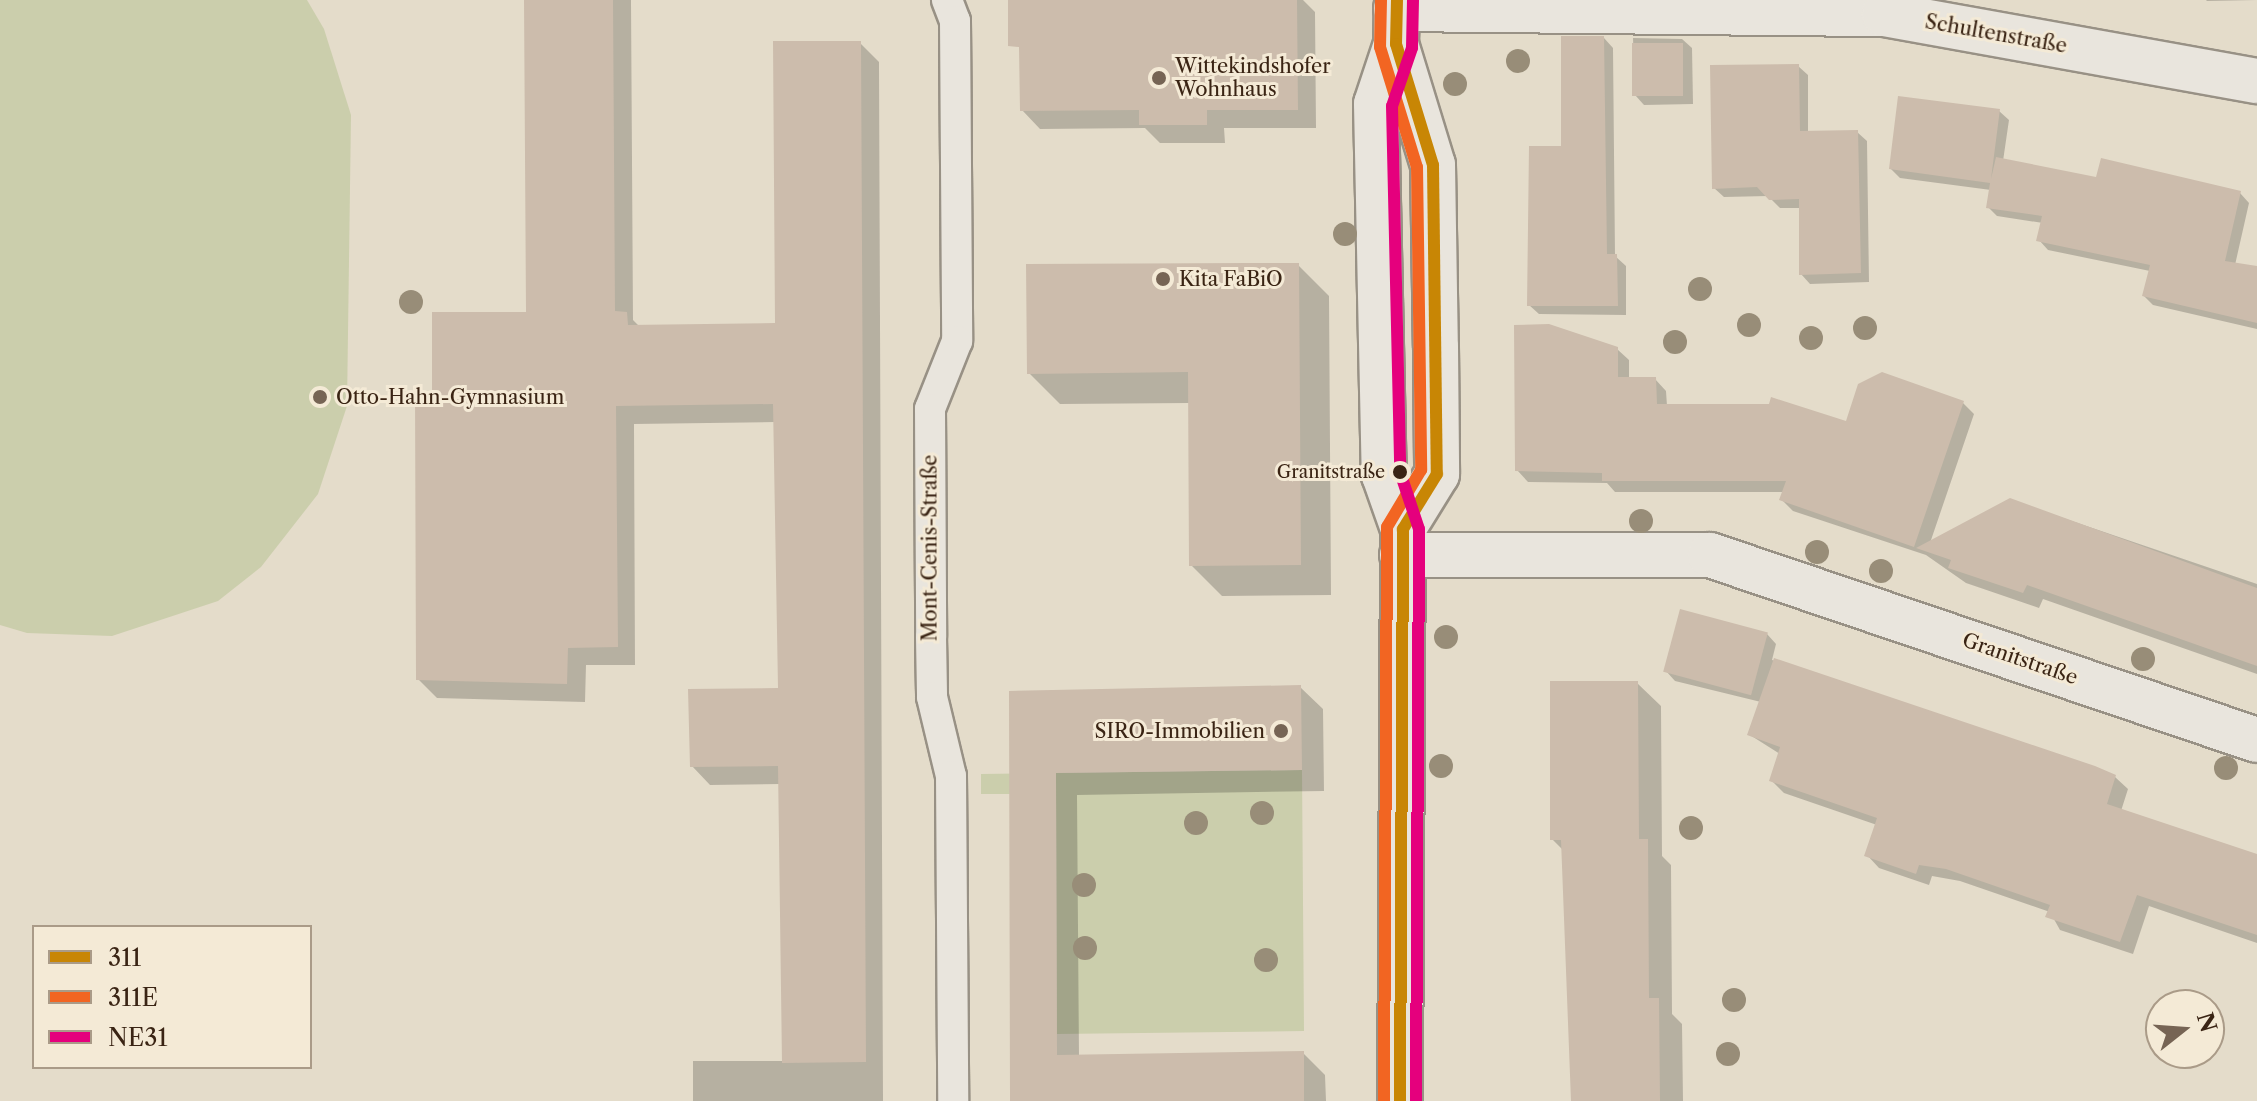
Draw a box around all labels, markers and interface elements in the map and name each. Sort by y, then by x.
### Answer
street label: Schultenstraße [1923,10,2069,58]
place label: Wittekindshofer Wohnhaus [1175,54,1331,101]
marker: Wittekindshofer Wohnhaus [1150,69,1168,87]
place label: Kita FaBiO [1179,267,1283,291]
marker: Kita FaBiO [1154,270,1172,288]
place label: Otto-Hahn-Gymnasium [336,385,564,409]
marker: Otto-Hahn-Gymnasium [311,388,329,406]
street label: Mont-Cenis-Straße [918,455,942,641]
place label: Granitstraße [1277,461,1385,483]
marker: Granitstraße [1392,464,1408,480]
street label: Granitstraße [1959,628,2081,690]
place label: SIRO-Immobilien [1095,719,1265,743]
marker: SIRO-Immobilien [1272,722,1290,740]
legend [32,925,312,1069]
text: 311 [108,943,141,972]
text: 311E [108,983,158,1012]
north arrow [2145,989,2225,1069]
text: N [2191,1009,2222,1036]
text: NE31 [108,1023,168,1052]

